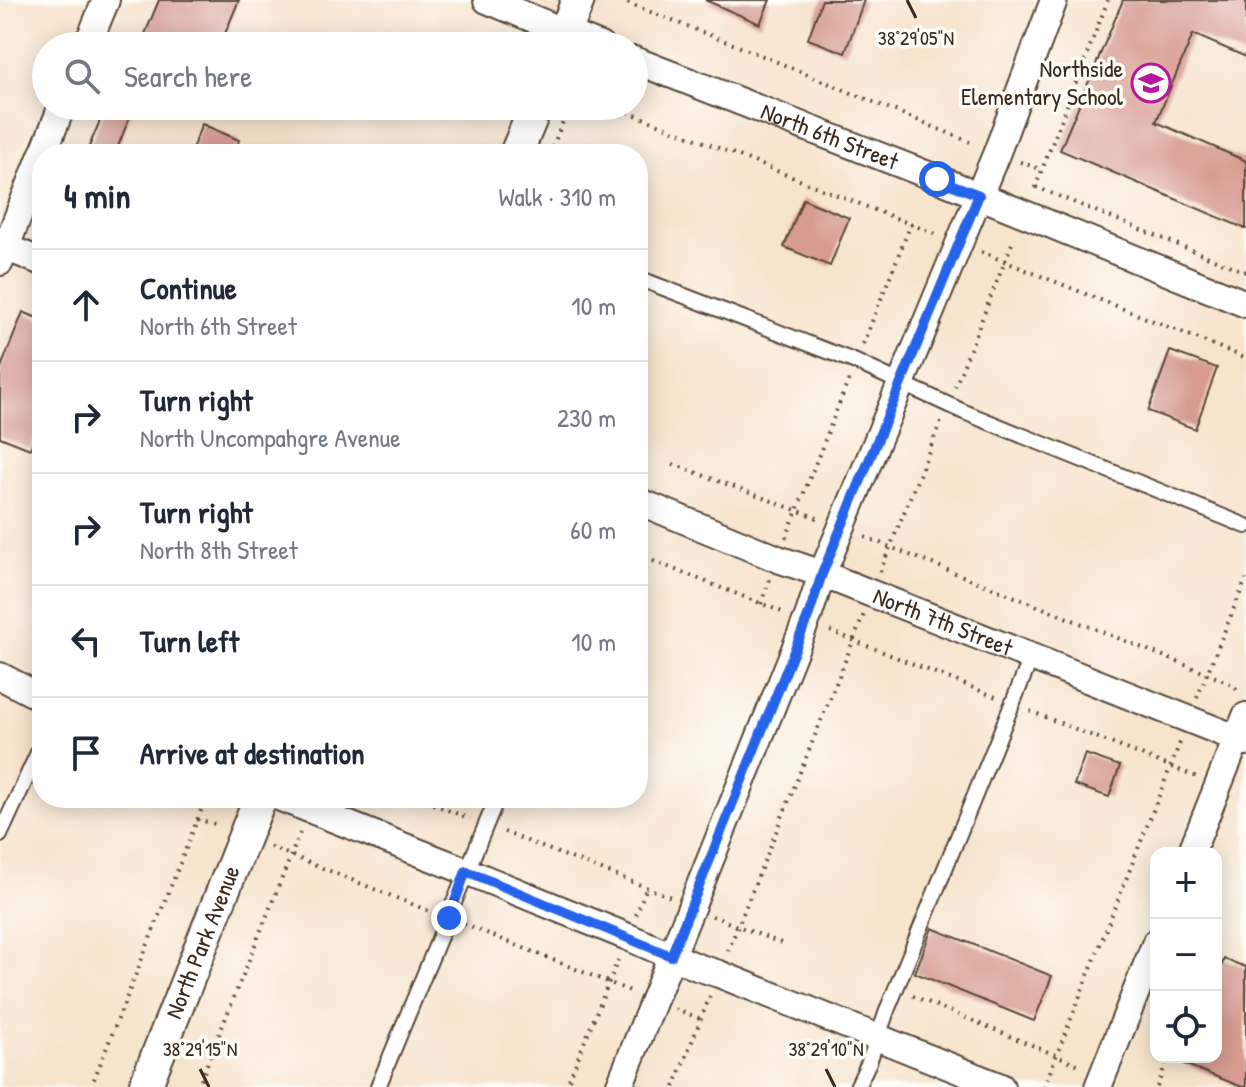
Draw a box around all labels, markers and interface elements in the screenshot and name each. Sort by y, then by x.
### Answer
text: 38°29'05"N [878,24,954,51]
search box [32,32,648,120]
place label: Northside Elementary School [961,52,1124,112]
icon: search [60,54,104,98]
text: Search here [124,56,252,96]
school or university icon: Northside Elementary School [1130,62,1172,104]
street label: North 6th Street [757,94,904,177]
route start [919,161,955,197]
text: 4 min [64,173,131,219]
text: Walk · 310 m [499,179,616,214]
text: Continue [140,268,237,308]
icon: ahead [64,283,108,327]
text: 10 m [571,288,616,323]
text: North 6th Street [140,308,297,343]
text: Turn right [140,380,253,420]
icon: right [64,395,108,439]
text: 230 m [557,400,616,435]
text: North Uncompahgre Avenue [140,420,401,455]
text: Turn right [140,492,253,532]
icon: right [64,507,108,551]
text: 60 m [570,512,616,547]
text: North 8th Street [140,532,298,567]
street label: North 7th Street [869,579,1018,663]
icon: left [64,619,108,663]
text: Turn left [140,621,239,661]
text: 10 m [571,624,616,659]
icon: arrive [64,731,108,775]
text: Arrive at destination [140,733,365,773]
map controls [1150,847,1222,1063]
button: + [1150,847,1222,919]
street label: North Park Avenue [157,860,247,1023]
route end [431,900,467,936]
button: − [1150,919,1222,991]
button: locate [1150,991,1222,1063]
text: 38°29'15"N [163,1035,237,1062]
text: 38°29'10"N [788,1035,864,1062]

